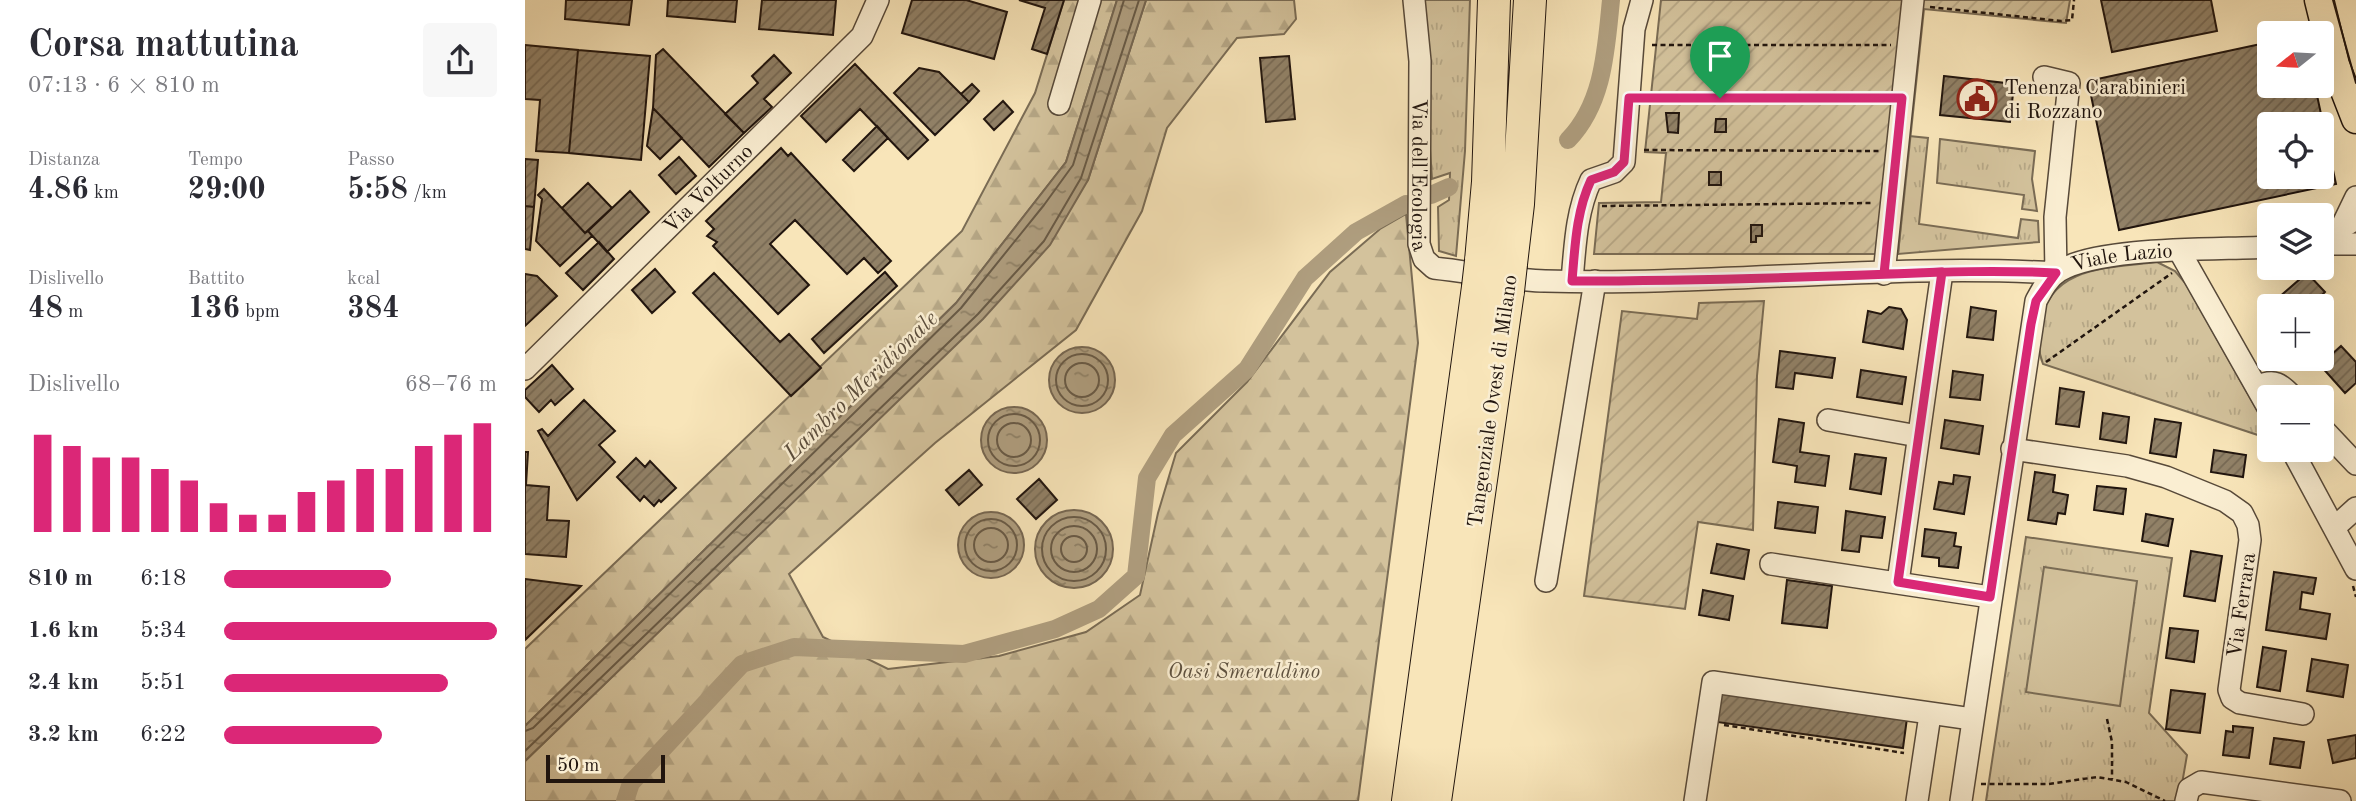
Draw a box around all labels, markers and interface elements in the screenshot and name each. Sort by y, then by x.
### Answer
north arrow [2257,21,2335,98]
map controls [2257,21,2334,462]
button: share [423,23,497,97]
pin [1690,26,1750,98]
text: Corsa mattutina [28,27,299,65]
icon: arrive [1701,37,1739,75]
text: 07:13 · 6 × 810 m [28,74,220,97]
public building icon: Tenenza Carabinieri di Rozzano [1956,78,1998,120]
place label: Tenenza Carabinieri di Rozzano [2004,78,2186,123]
street label: Via dell'Ecologia [1406,99,1430,254]
button: locate [2257,112,2334,189]
street label: Via Volturno [660,141,758,238]
text: Distanza [28,151,100,170]
text: Tempo [188,151,243,170]
text: Passo [347,151,395,170]
text: 4.86 [28,175,89,205]
text: 29:00 [188,175,266,205]
text: 5:58 [347,175,408,205]
text: km [89,184,119,203]
text: /km [408,184,447,203]
button: layers [2257,203,2334,280]
street label: Viale Lazio [2069,241,2173,276]
text: Dislivello [28,270,104,289]
text: Battito [188,270,245,289]
text: kcal [347,270,380,289]
street label: Tangenziale Ovest di Milano [1465,274,1522,529]
text: 48 [28,294,63,324]
text: 136 [188,294,240,324]
text: 384 [347,294,400,324]
button: + [2257,294,2334,371]
text: m [63,303,83,322]
text: bpm [240,303,280,322]
water label: Lambro Meridionale [779,307,942,466]
text: Dislivello [28,373,120,396]
text: 68–76 m [405,373,497,396]
button: − [2257,385,2334,462]
street label: Via Ferrara [2225,551,2260,659]
text: 810 m [28,567,93,590]
text: 6:18 [140,567,186,590]
text: 1.6 km [28,619,99,642]
text: 5:34 [140,619,186,642]
park label: Oasi Smeraldino [1168,662,1320,683]
text: 2.4 km [28,671,99,694]
text: 5:51 [140,671,186,694]
text: 3.2 km [28,723,99,746]
text: 6:22 [140,723,186,746]
scale bar [546,752,665,784]
text: 50 m [557,757,599,776]

